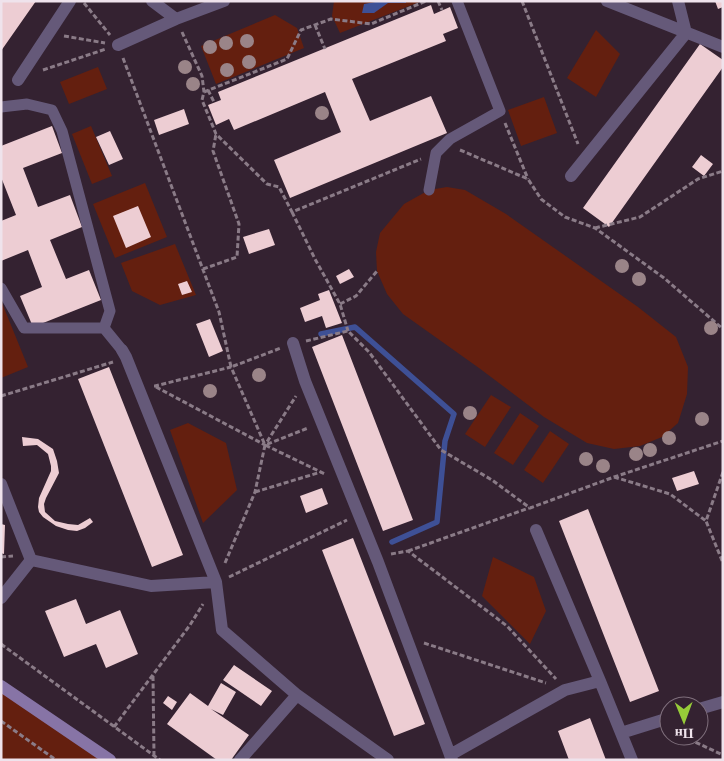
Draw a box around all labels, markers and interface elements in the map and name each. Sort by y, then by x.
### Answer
north arrow [659,696,709,746]
text: Пн [675,726,694,741]

